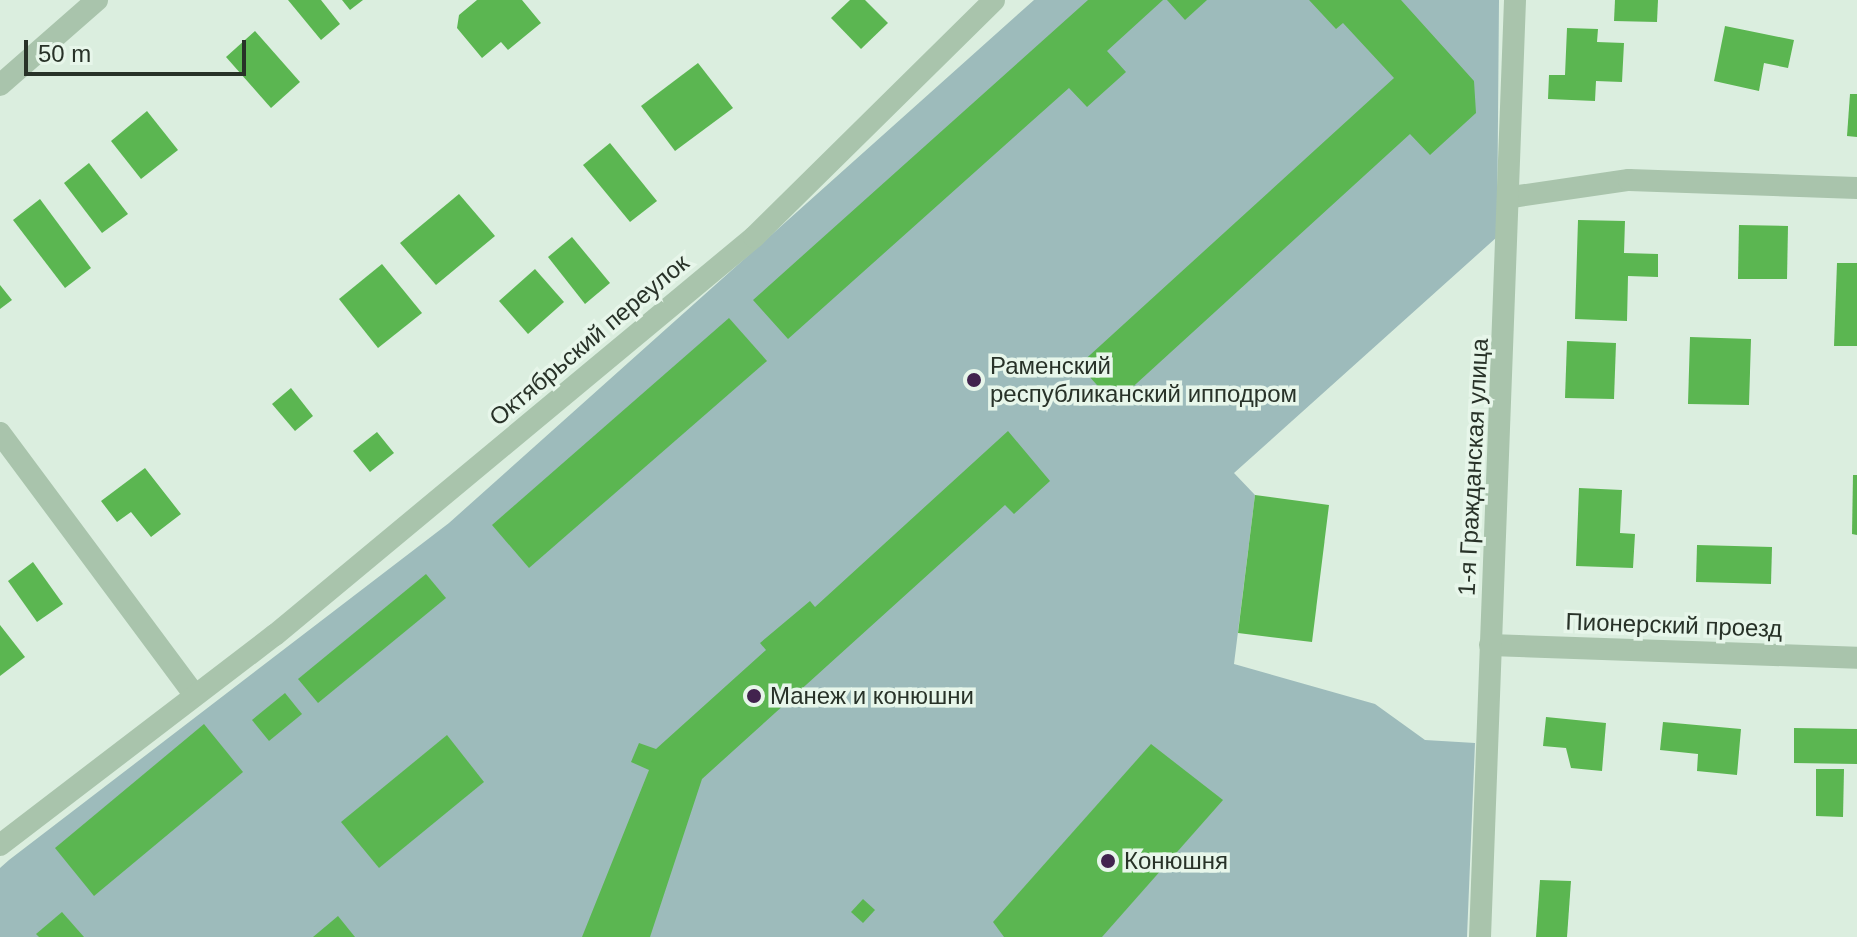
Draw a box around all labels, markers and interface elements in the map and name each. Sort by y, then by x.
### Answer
scale bar [28,24,250,74]
text: 50 m [38,40,91,67]
street label: Октябрьский переулок [483,248,695,432]
street label: 1-я Гражданская улица [1452,337,1494,597]
place label: Раменский республиканский ипподром [990,352,1297,408]
marker: Раменский республиканский ипподром [965,371,983,389]
street label: Пионерский проезд [1565,607,1783,643]
place label: Манеж и конюшни [770,682,974,710]
marker: Манеж и конюшни [745,687,763,705]
place label: Конюшня [1124,847,1228,875]
marker: Конюшня [1099,852,1117,870]

